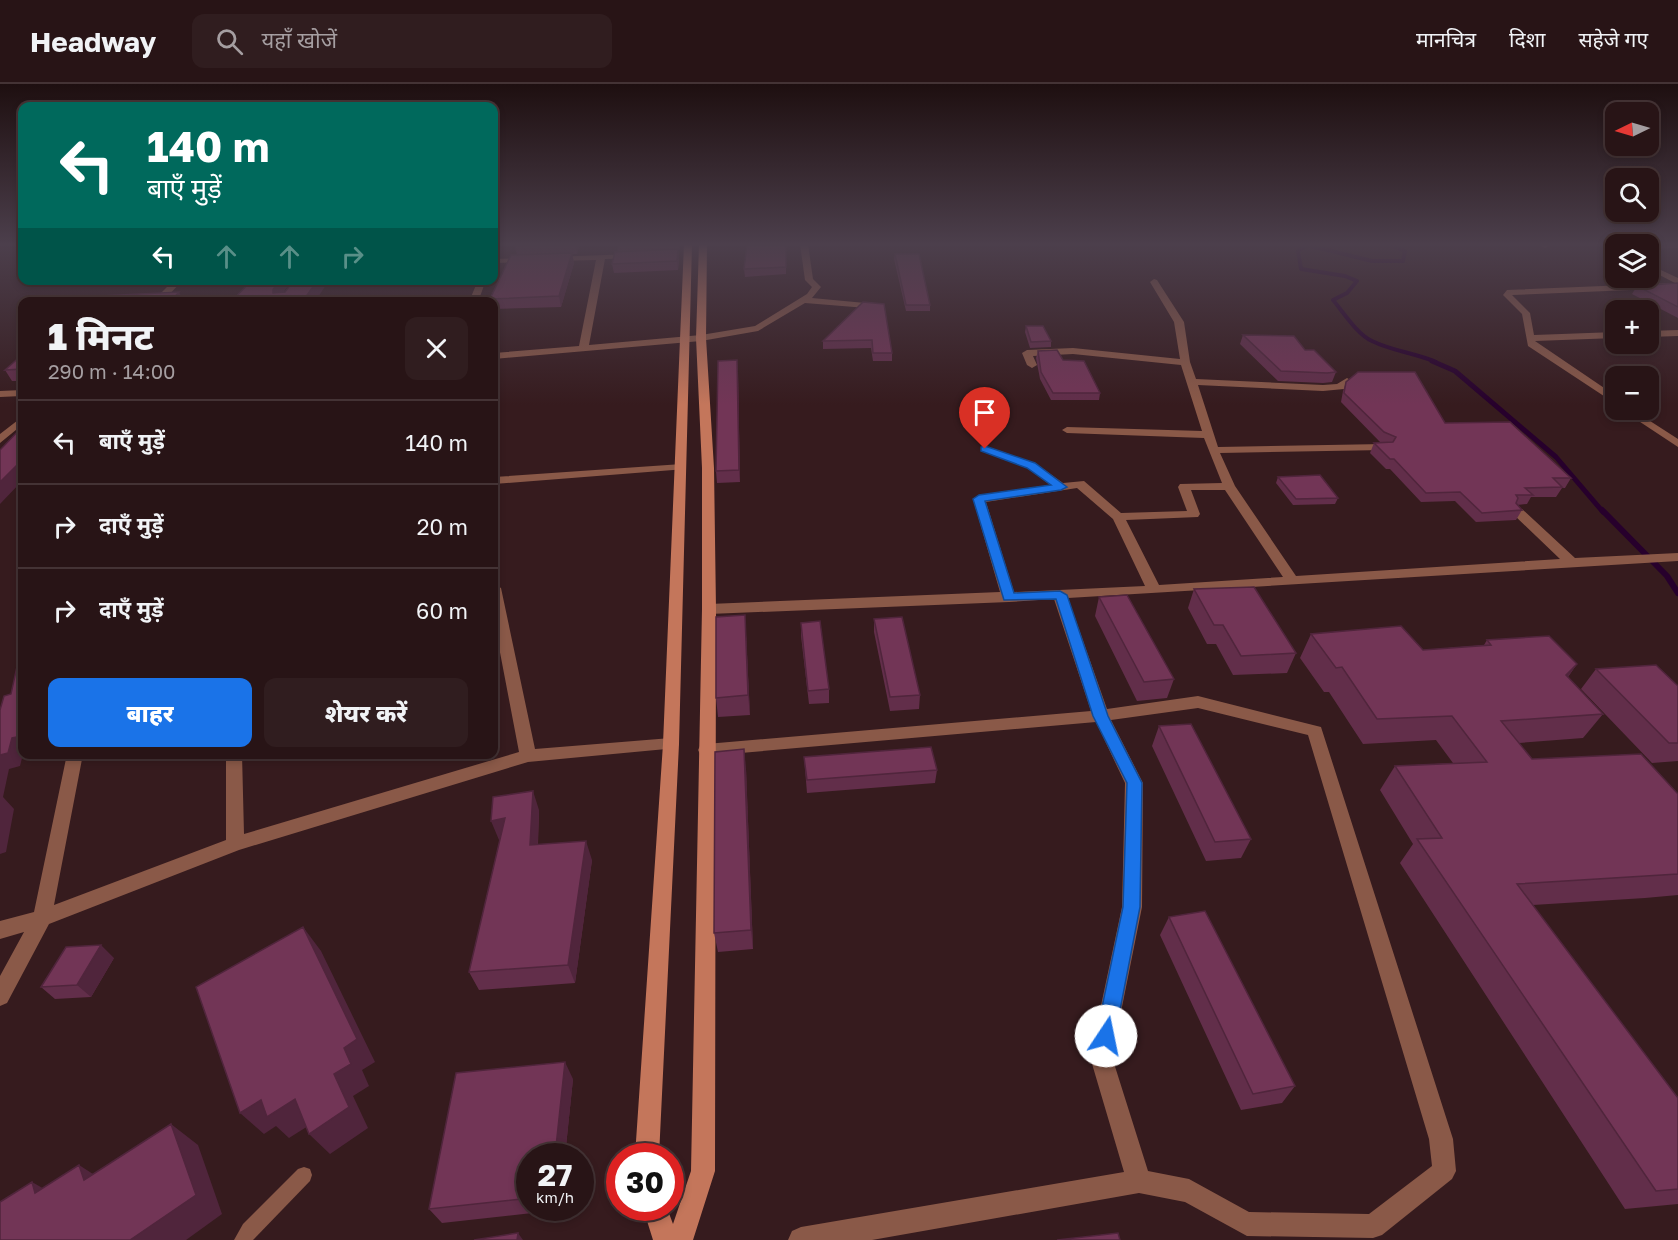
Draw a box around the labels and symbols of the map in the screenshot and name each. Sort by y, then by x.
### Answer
north arrow [1605,102,1659,156]
pin [959,387,1010,449]
position arrow [1074,1004,1138,1068]
speed limit sign: 30 [606,1143,684,1221]

